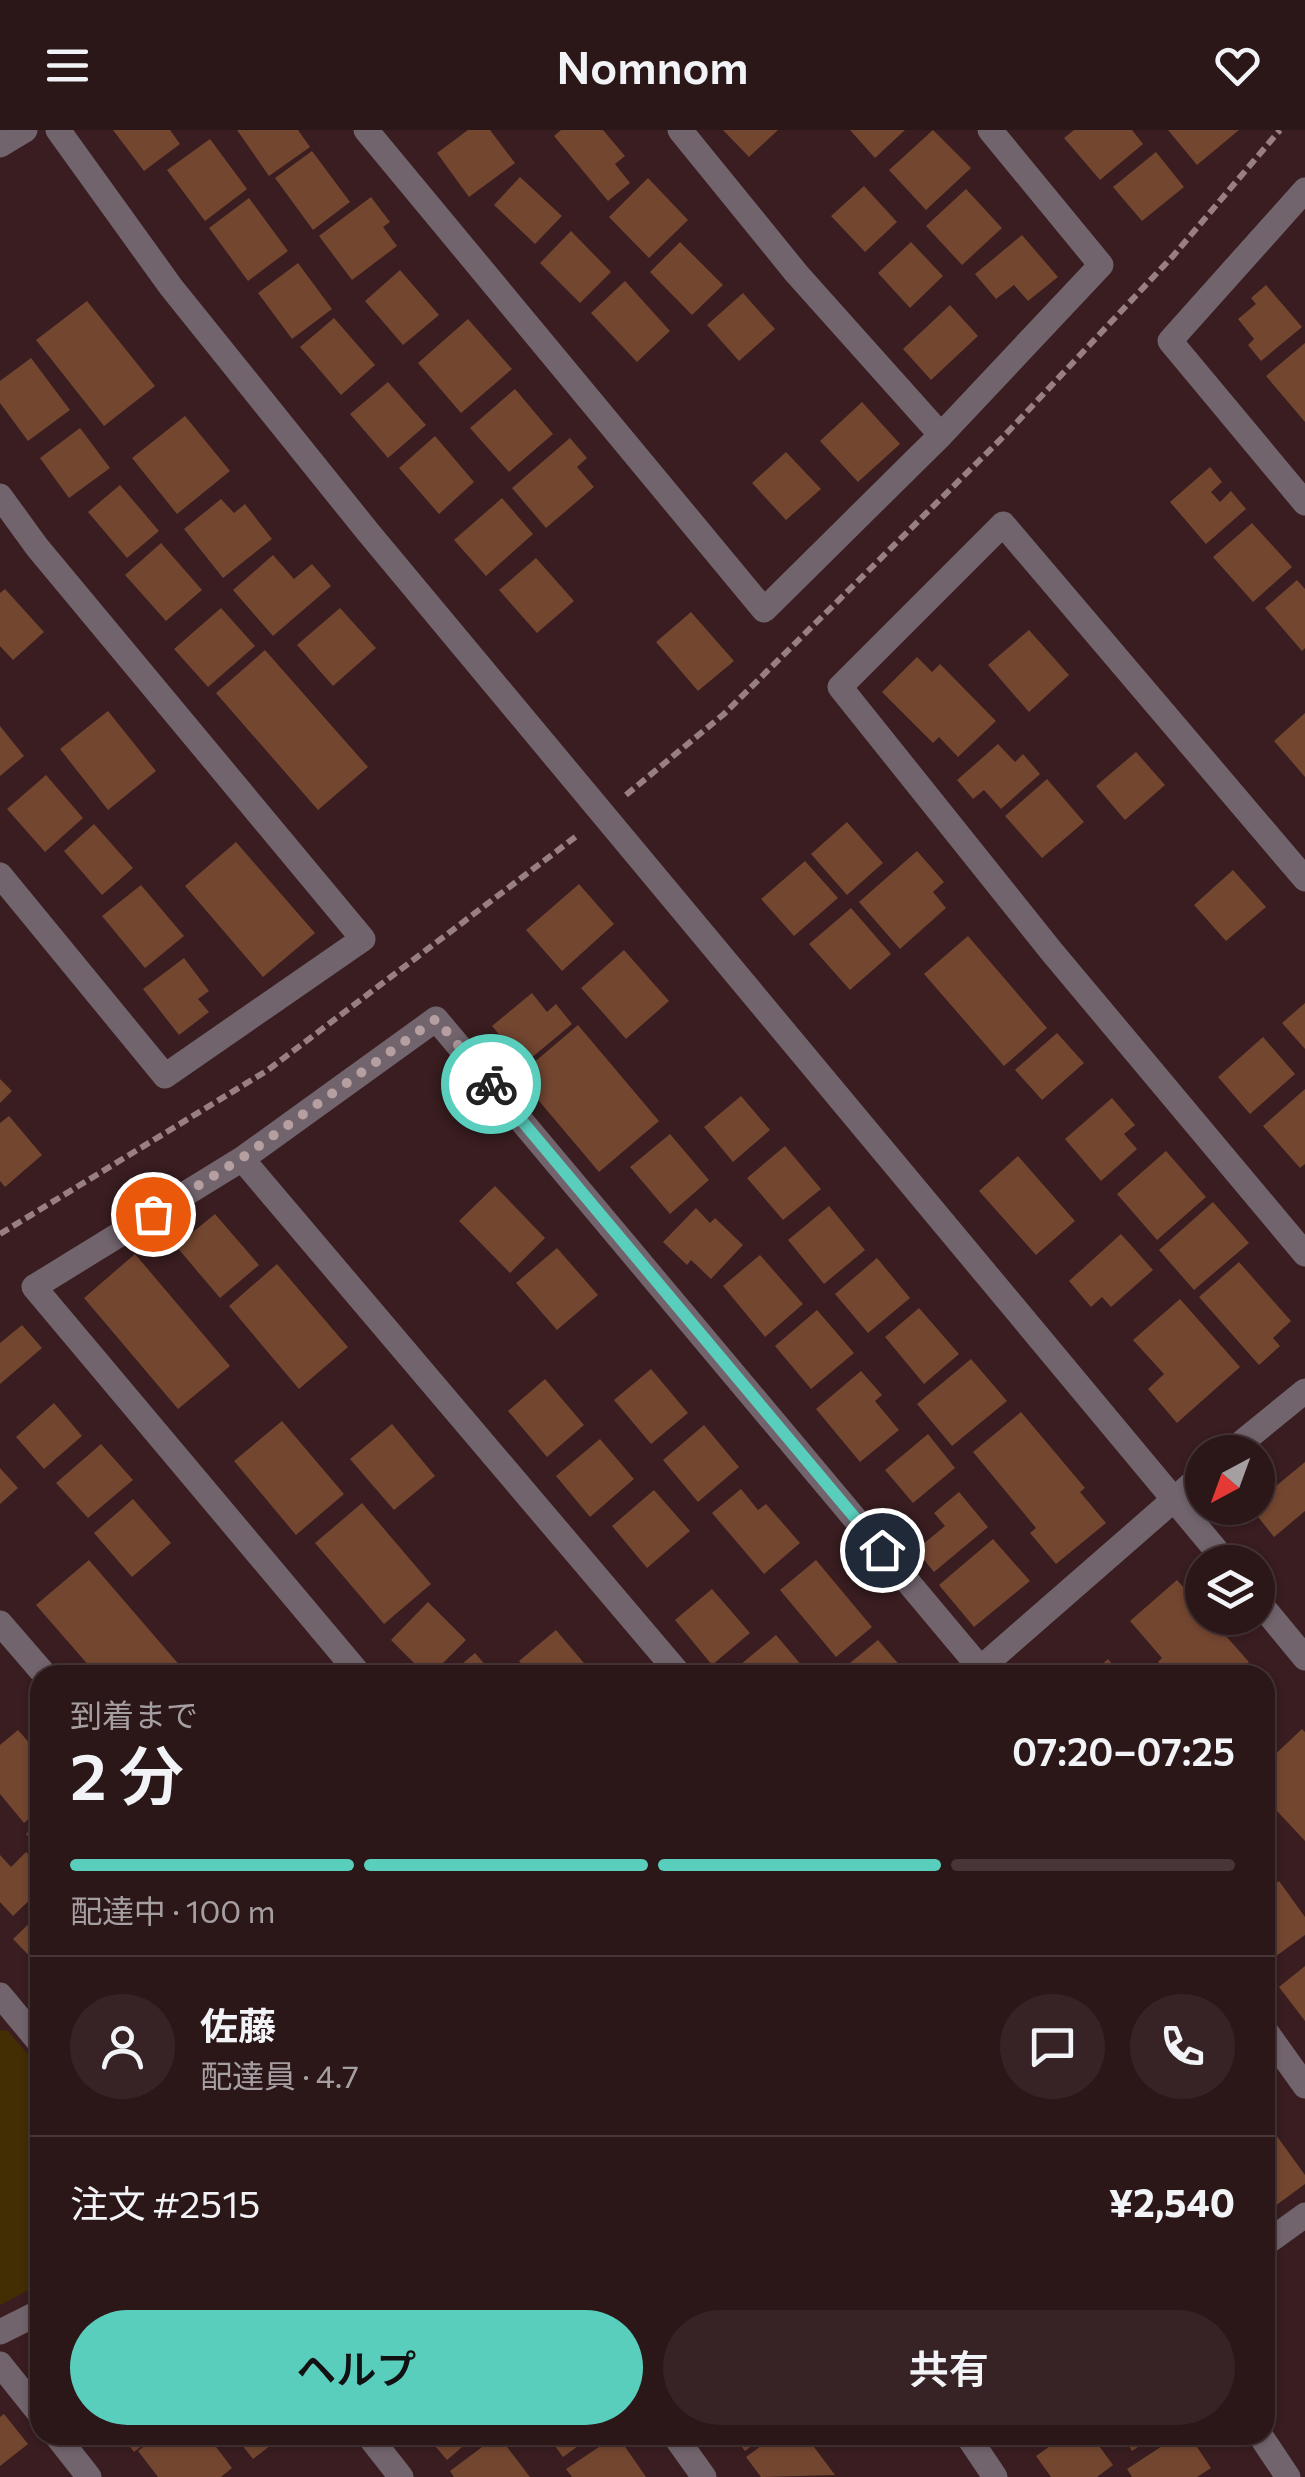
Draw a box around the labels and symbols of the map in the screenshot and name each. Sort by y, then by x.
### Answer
courier [441,1034,541,1134]
pin [111,1172,196,1257]
north arrow [1185,1435,1275,1525]
pin [840,1508,925,1593]

